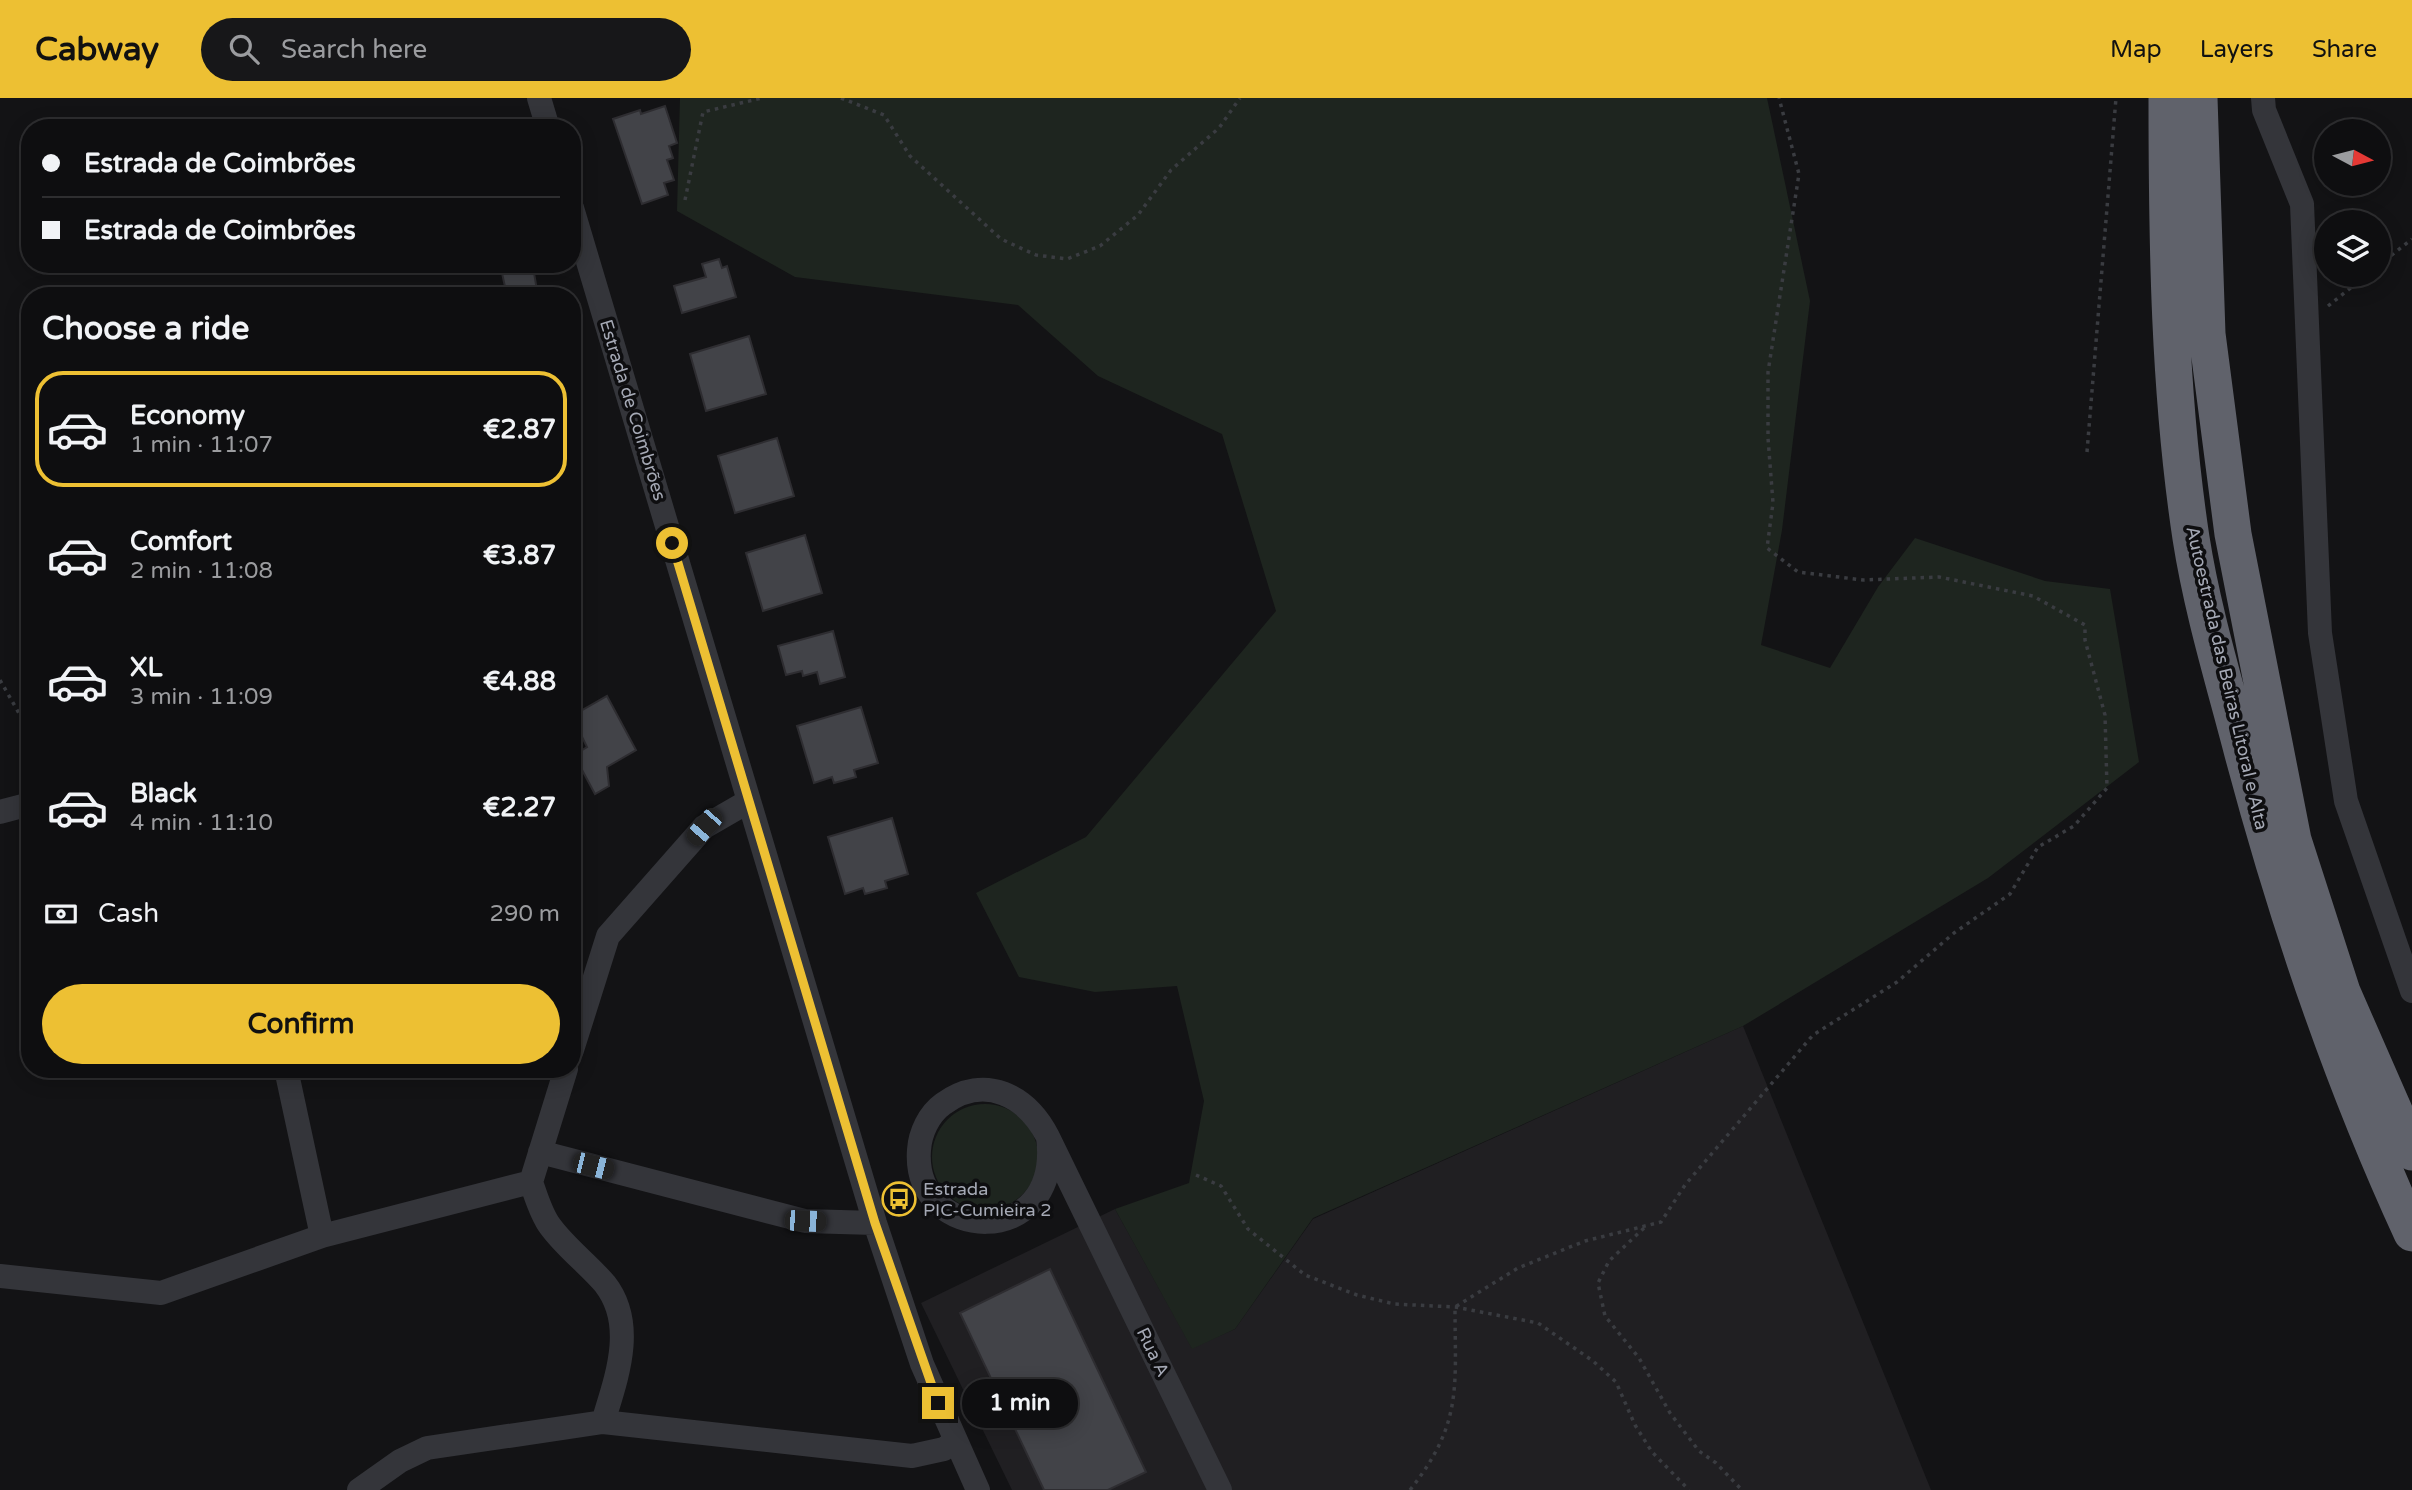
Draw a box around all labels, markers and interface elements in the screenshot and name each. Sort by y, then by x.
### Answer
search box [201,18,691,81]
text: Cabway [35,30,159,69]
icon: search [225,30,263,68]
text: Search here [281,34,427,65]
text: Map [2110,35,2162,64]
text: Layers [2200,35,2274,64]
text: Share [2312,35,2377,64]
north arrow [2314,119,2390,196]
map controls [2314,119,2391,287]
text: Estrada de Coimbrões [84,148,356,179]
button: layers [2314,210,2391,287]
text: Estrada de Coimbrões [84,215,356,246]
text: Choose a ride [42,310,249,348]
street label: Estrada de Coimbrões [595,317,671,503]
icon: car [46,398,109,461]
text: Economy [130,400,245,431]
text: €2.87 [483,414,556,445]
text: 1 min · 11:07 [130,431,273,459]
icon: car [46,524,109,587]
street label: Autoestrada das Beiras Litoral e Alta [2181,524,2273,832]
text: Comfort [130,526,232,557]
route start [656,527,688,559]
text: €3.87 [483,540,556,571]
text: 2 min · 11:08 [130,557,273,585]
icon: car [46,650,109,713]
text: XL [130,652,162,683]
text: €4.88 [483,666,556,697]
text: 3 min · 11:09 [130,683,273,711]
icon: car [46,776,109,839]
text: Black [130,778,197,809]
text: €2.27 [483,792,556,823]
car [683,804,726,850]
text: 4 min · 11:10 [130,809,273,837]
icon: cash [42,895,80,933]
text: Cash [98,898,159,929]
text: 290 m [490,900,560,928]
button: Confirm [42,984,560,1064]
car [571,1151,616,1181]
place label: Estrada PIC-Cumieira 2 [923,1178,1052,1221]
bus stop icon: Estrada PIC-Cumieira 2 [880,1180,918,1218]
car [784,1210,827,1232]
street label: Rua A [1132,1324,1174,1380]
callout: 1 min [962,1378,1078,1428]
route end [922,1387,954,1419]
text: 1 min [989,1389,1051,1417]

